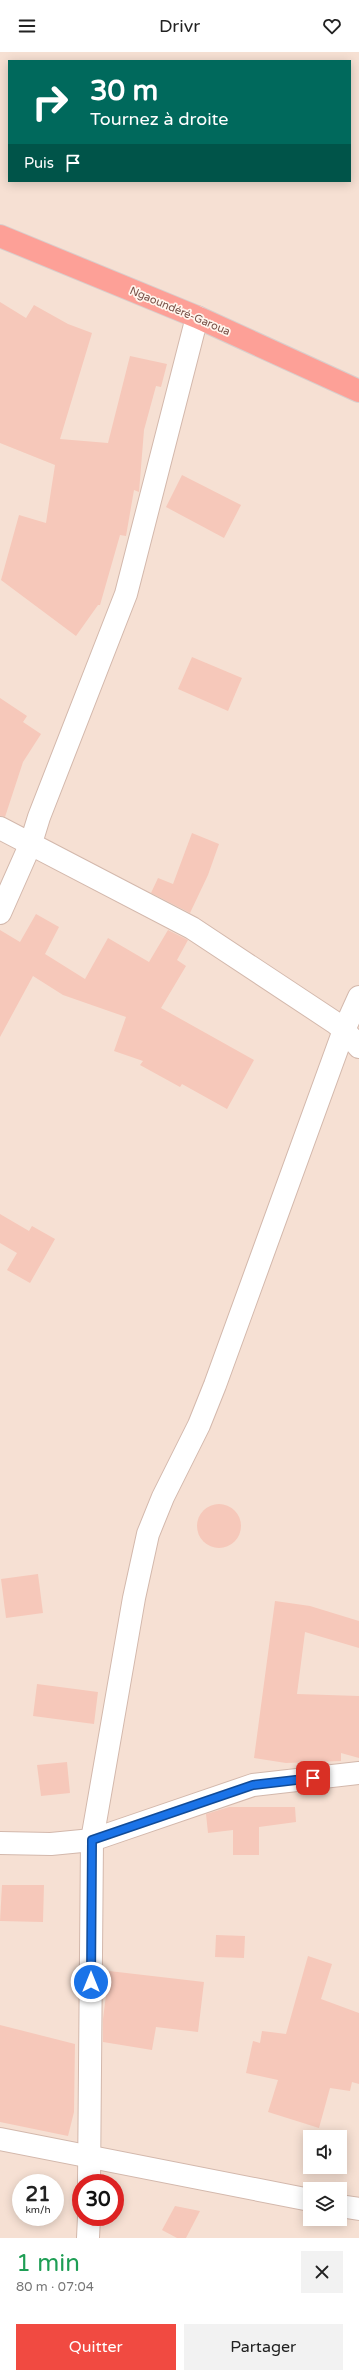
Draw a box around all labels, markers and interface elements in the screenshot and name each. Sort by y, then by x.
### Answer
icon: menu [16,15,38,37]
text: Drivr [159,15,200,37]
icon: heart [321,15,343,37]
text: 30 m [90,74,158,108]
icon: right [24,76,76,128]
text: Tournez à droite [90,108,229,130]
icon: arrive [62,152,84,174]
text: Puis [24,154,54,172]
street label: Ngaoundéré-Garoua [128,284,232,338]
pin [296,1761,330,1795]
icon: arrive [302,1767,324,1789]
position arrow [70,1961,112,2003]
map controls [303,2130,347,2226]
button: sound [303,2130,347,2174]
speed limit sign: 30 [72,2174,124,2226]
button: layers [303,2182,347,2226]
text: 21 [25,2183,51,2207]
text: km/h [25,2204,51,2216]
text: 1 min [16,2249,80,2278]
button: close [301,2251,343,2293]
text: 80 m · 07:04 [16,2279,94,2295]
button: Quitter [16,2324,176,2370]
button: Partager [184,2324,343,2370]

